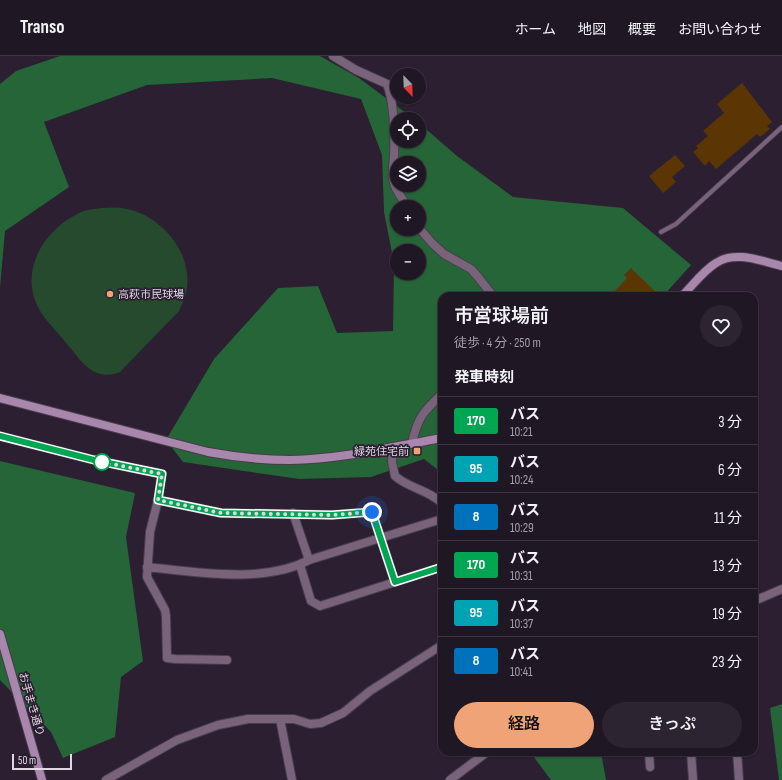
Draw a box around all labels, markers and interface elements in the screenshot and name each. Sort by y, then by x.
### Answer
text: Transo [20,16,65,39]
text: ホーム [514,21,556,38]
text: 地図 [578,21,606,38]
text: 概要 [628,21,656,38]
text: お問い合わせ [678,21,762,38]
north arrow [390,68,426,104]
map controls [390,68,426,280]
button: locate [390,112,426,148]
button: layers [390,156,426,192]
button: + [390,200,426,236]
button: − [390,244,426,280]
place label: 高萩市民球場 [118,288,184,301]
marker: 高萩市民球場 [105,289,115,299]
text: 市営球場前 [454,305,549,328]
button: heart [700,305,742,347]
text: 徒歩 · 4 分 · 250 m [454,335,541,351]
text: 発車時刻 [454,368,514,387]
text: バス [510,405,540,424]
text: 170 [467,412,485,429]
text: 3 分 [718,413,742,432]
text: 10:21 [510,424,533,440]
place label: 緑苑住宅前 [354,445,409,458]
marker: 緑苑住宅前 [412,446,422,456]
unlabelled marker [93,453,111,471]
text: バス [510,453,540,472]
text: 95 [470,460,482,477]
text: 6 分 [718,461,742,480]
text: 10:24 [510,472,533,488]
text: バス [510,501,540,520]
your location [362,502,382,522]
text: 8 [473,508,479,525]
text: 11 分 [714,509,742,528]
text: 10:29 [510,520,534,536]
text: バス [510,549,540,568]
text: 170 [467,556,485,573]
text: 13 分 [713,557,742,576]
text: 10:31 [510,568,533,584]
text: バス [510,597,540,616]
text: 95 [470,604,482,621]
text: 19 分 [713,605,742,624]
text: 10:37 [510,616,533,632]
text: バス [510,645,540,664]
text: 8 [473,652,479,669]
text: 23 分 [712,653,742,672]
text: 10:41 [510,664,533,680]
street label: お手まき通り [16,671,47,738]
button: 経路 [454,702,594,748]
button: きっぷ [602,702,742,748]
scale bar [12,752,72,771]
text: 50 m [18,754,36,767]

